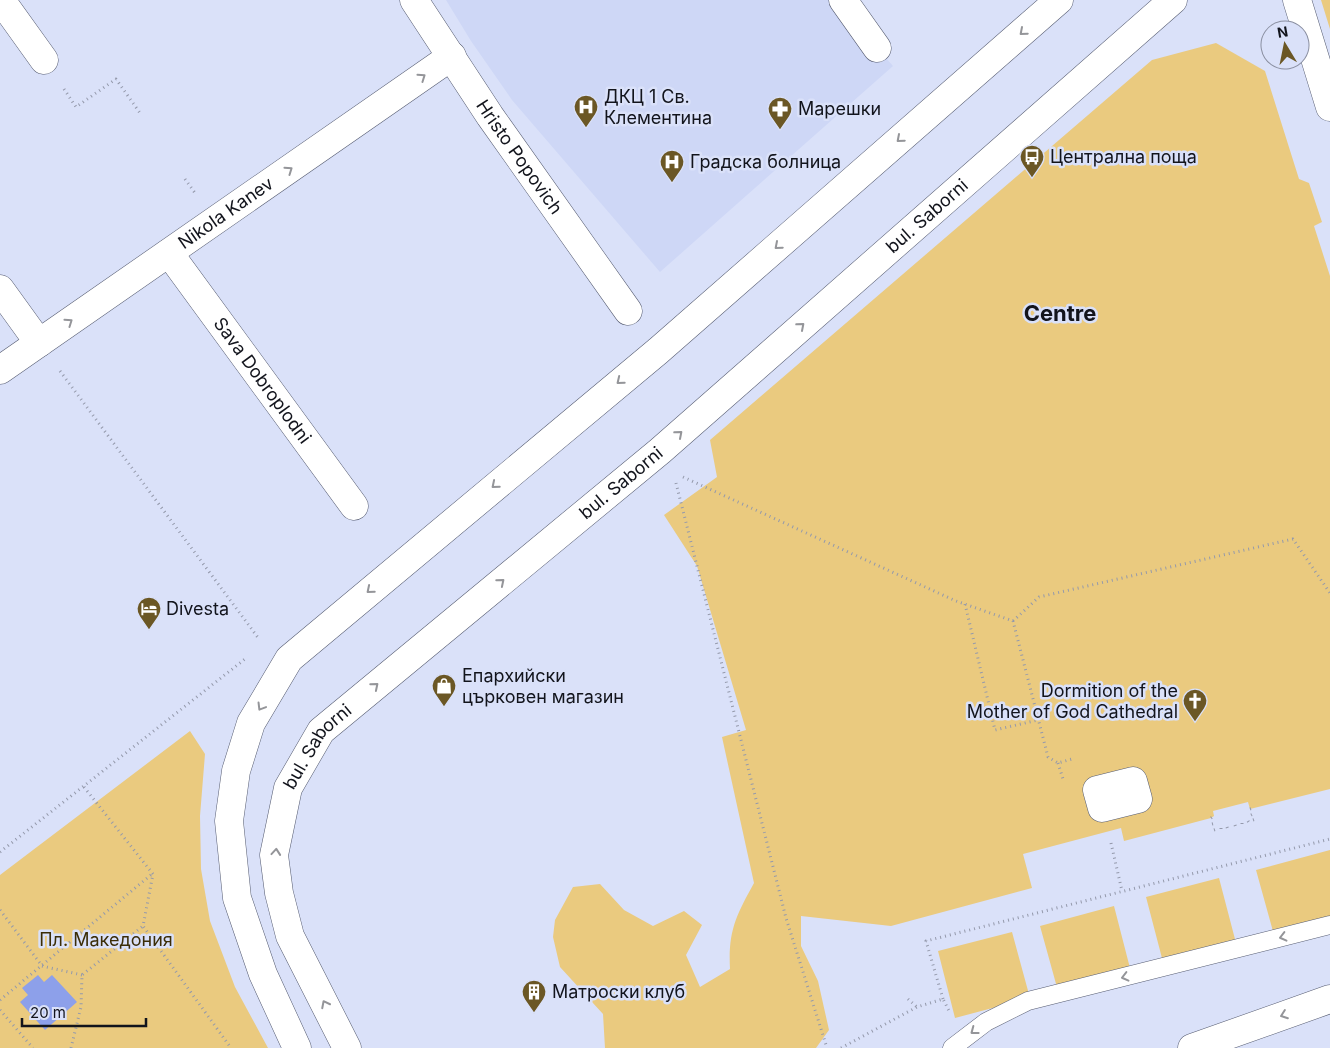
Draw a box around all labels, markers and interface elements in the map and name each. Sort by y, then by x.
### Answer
north arrow [1260,20,1310,70]
text: N [1276,22,1289,41]
one-way arrow [1019,26,1028,35]
one-way arrow [416,74,426,83]
place label: ДКЦ 1 Св. Клементина [604,86,712,128]
hospital icon: ДКЦ 1 Св. Клементина [573,94,599,128]
street label: Hristo Popovich [472,96,567,218]
pharmacy icon: Марешки [767,96,793,130]
place label: Марешки [798,98,881,119]
one-way arrow [897,133,906,141]
bus stop icon: Централна поща [1019,144,1045,178]
place label: Централна поща [1050,146,1197,167]
hospital icon: Градска болница [659,149,685,183]
place label: Градска болница [690,151,841,172]
one-way arrow [283,167,292,176]
street label: Nikola Kanev [174,172,277,253]
street label: bul. Saborni [882,174,972,257]
one-way arrow [774,240,783,249]
district label: Centre [1024,300,1096,326]
street label: Sava Dobroplodni [210,313,316,447]
one-way arrow [63,319,73,328]
one-way arrow [796,323,805,332]
one-way arrow [616,376,625,385]
one-way arrow [674,430,683,439]
street label: bul. Saborni [575,442,667,523]
one-way arrow [492,480,501,488]
one-way arrow [495,579,504,588]
one-way arrow [367,584,376,593]
hotel icon: Divesta [136,596,162,630]
place label: Divesta [166,598,229,619]
place label: Епархийски църковен магазин [462,665,624,707]
shop icon: Епархийски църковен магазин [431,673,457,707]
place label: Dormition of the Mother of God Cathedral [967,680,1178,722]
one-way arrow [370,682,379,691]
church icon: Dormition of the Mother of God Cathedral [1182,688,1208,722]
street label: bul. Saborni [279,699,355,793]
one-way arrow [257,701,267,710]
one-way arrow [270,848,281,856]
park label: Пл. Македония [39,929,173,950]
one-way arrow [1278,931,1287,942]
one-way arrow [1122,971,1130,981]
building icon: Матроски клуб [521,979,547,1013]
place label: Матроски клуб [552,981,685,1002]
scale bar [22,996,146,1028]
one-way arrow [321,1001,331,1010]
text: 20 m [30,1003,66,1022]
one-way arrow [1280,1009,1289,1019]
one-way arrow [971,1026,980,1034]

